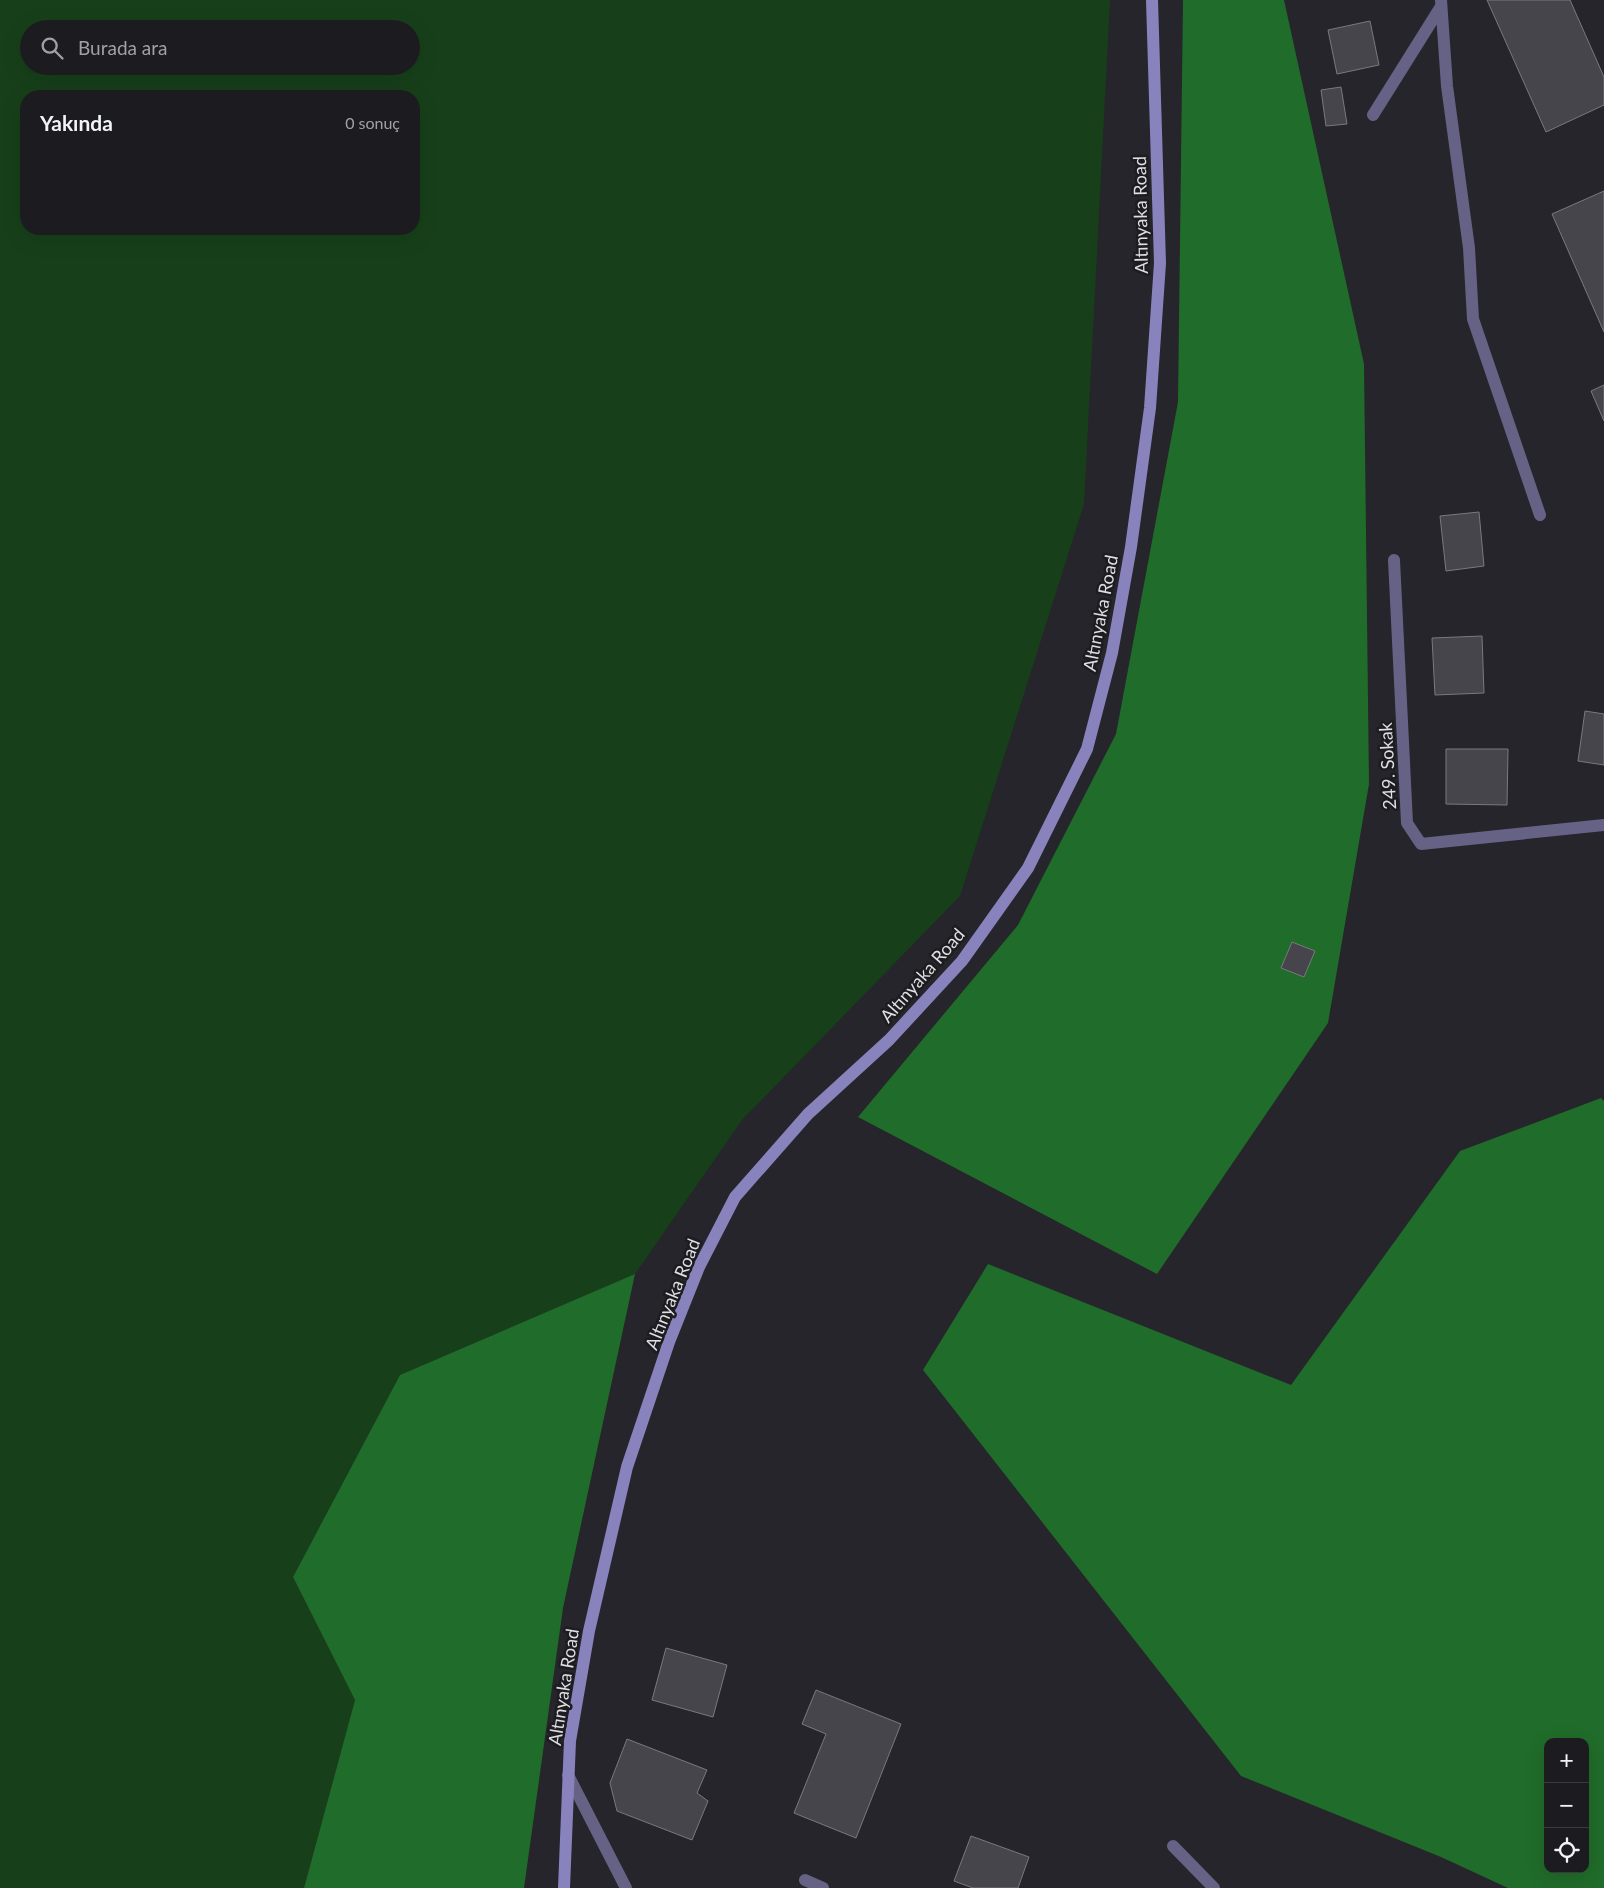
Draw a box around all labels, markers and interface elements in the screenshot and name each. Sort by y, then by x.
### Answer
search box [20,20,420,75]
icon: search [38,34,66,62]
text: Burada ara [78,36,167,59]
text: Yakında [40,110,113,135]
text: 0 sonuç [345,113,400,132]
street label: Altınyaka Road [1128,156,1152,274]
street label: Altınyaka Road [1078,553,1122,673]
street label: 249. Sokak [1374,721,1400,810]
street label: Altınyaka Road [875,923,969,1027]
street label: Altınyaka Road [640,1235,704,1353]
street label: Altınyaka Road [543,1627,583,1747]
map controls [1544,1738,1589,1873]
button: + [1544,1738,1589,1783]
button: − [1544,1783,1589,1828]
button: locate [1544,1828,1589,1873]

